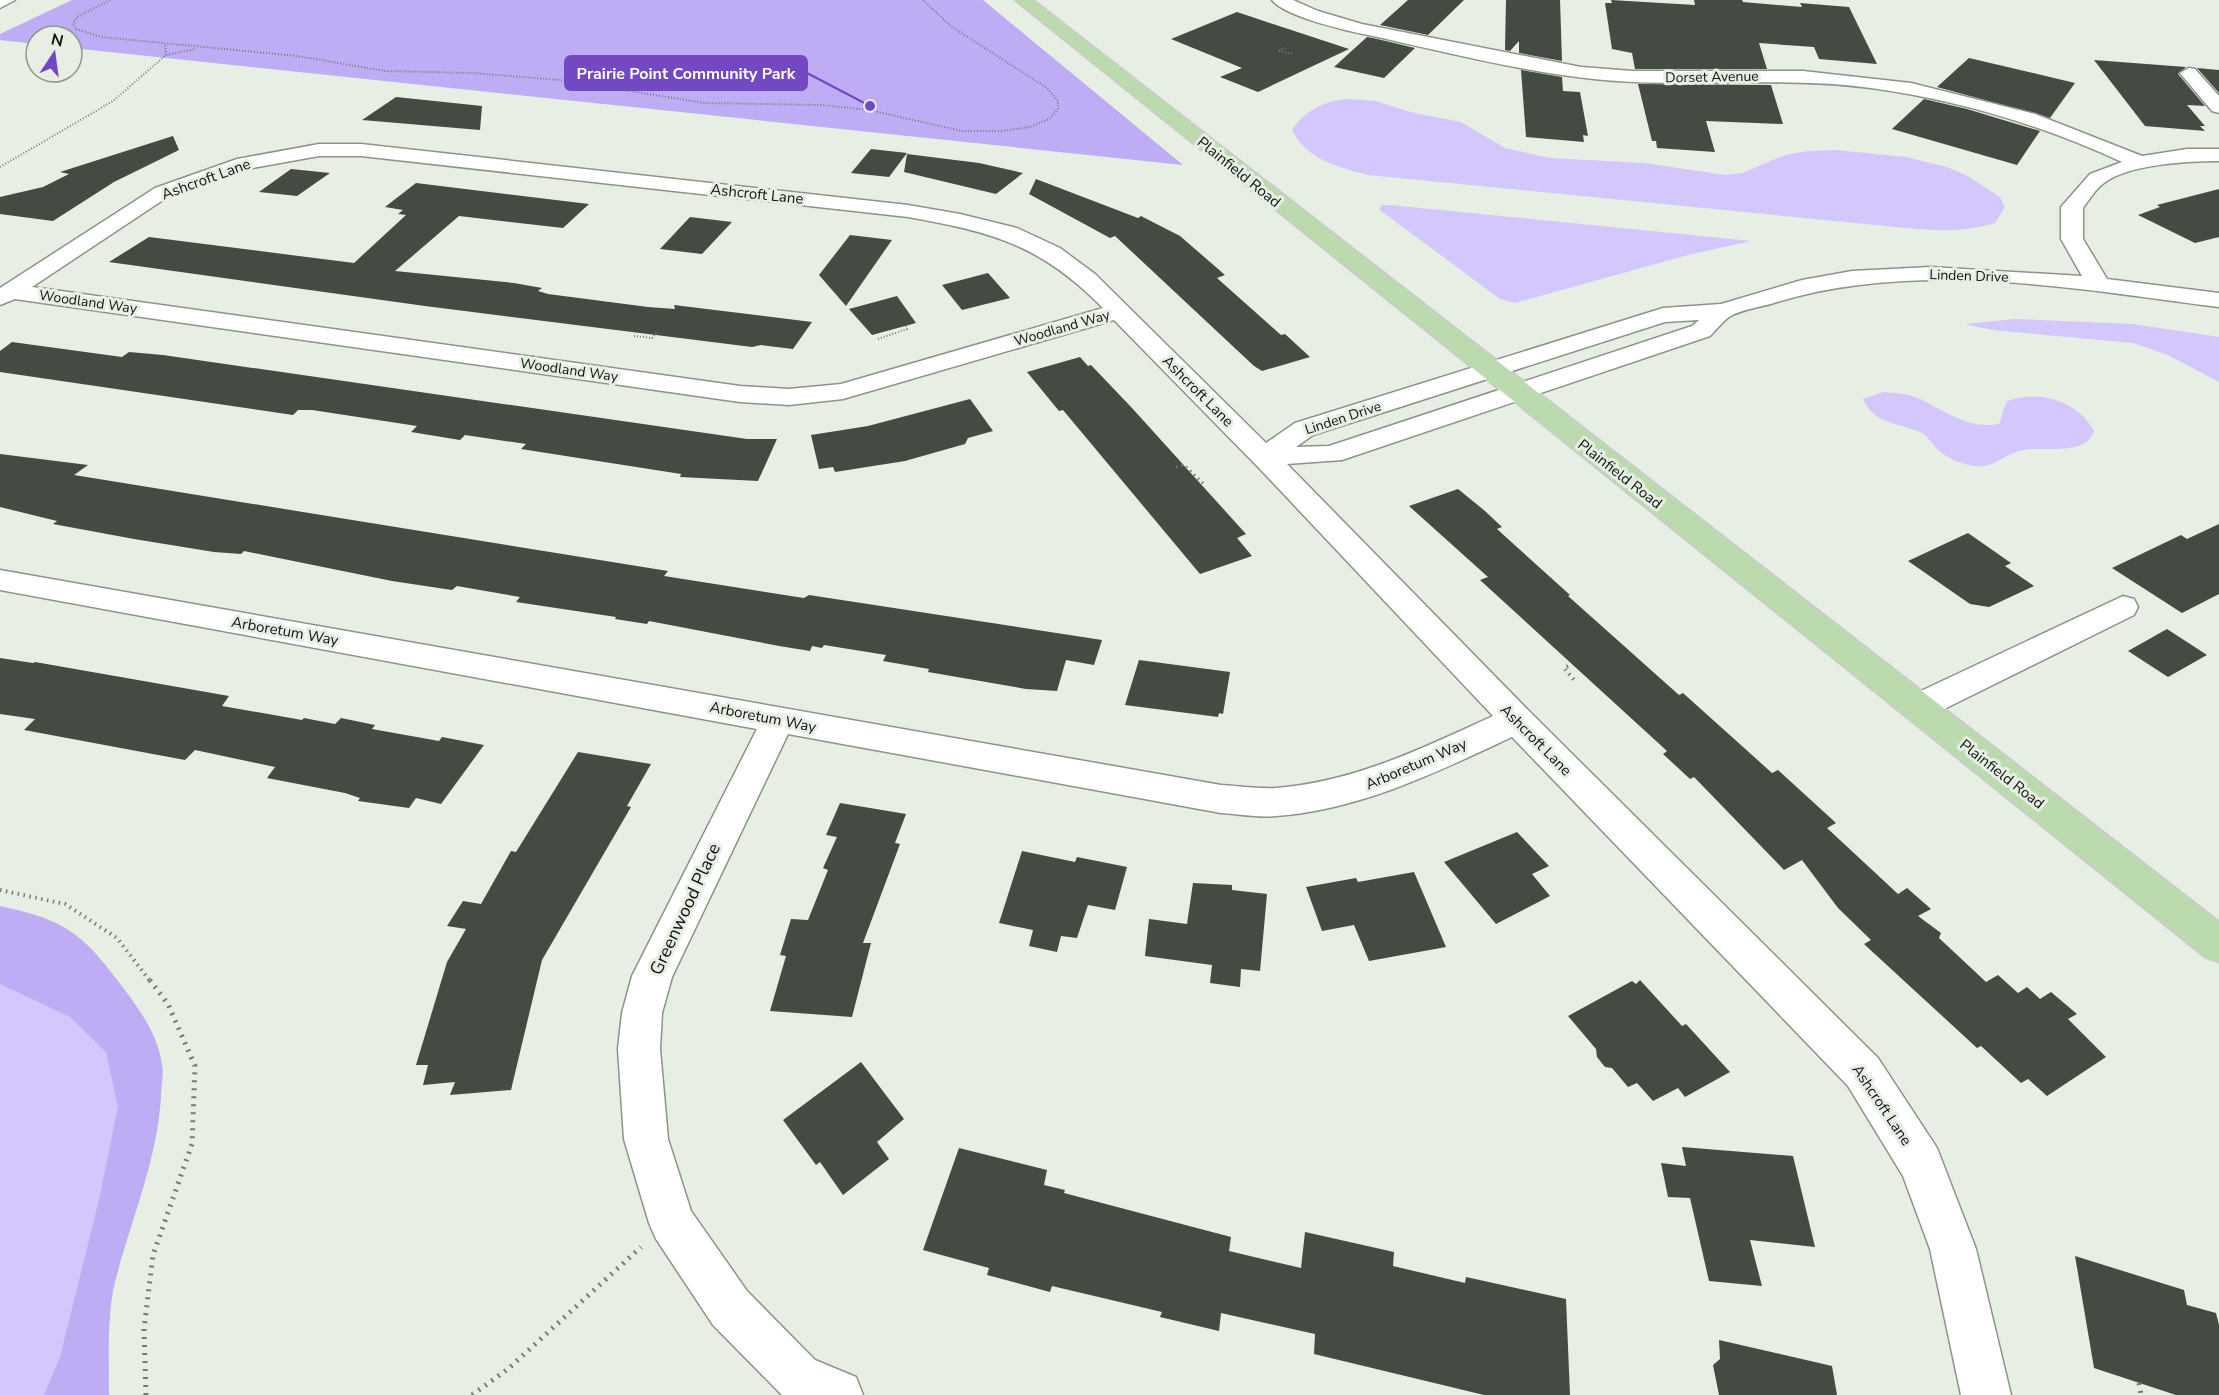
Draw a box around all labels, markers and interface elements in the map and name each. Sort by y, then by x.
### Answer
north arrow [24,24,84,84]
text: N [49,28,65,52]
callout: Prairie Point Community Park [565,56,807,90]
text: Prairie Point Community Park [577,63,796,85]
street label: Dorset Avenue [1665,67,1759,87]
street label: Plainfield Road [1193,132,1285,212]
street label: Ashcroft Lane [159,154,253,204]
street label: Ashcroft Lane [710,179,805,209]
street label: Linden Drive [1929,265,2009,287]
street label: Woodland Way [38,286,139,318]
street label: Woodland Way [1012,305,1113,351]
street label: Ashcroft Lane [1158,351,1238,431]
street label: Woodland Way [519,354,620,386]
street label: Linden Drive [1302,397,1384,439]
street label: Plainfield Road [1574,435,1666,513]
street label: Arboretum Way [230,612,340,650]
street label: Arboretum Way [708,697,818,737]
street label: Ashcroft Lane [1496,700,1576,780]
street label: Arboretum Way [1362,734,1470,794]
street label: Plainfield Road [1956,735,2048,813]
street label: Greenwood Place [644,839,726,979]
street label: Ashcroft Lane [1848,1061,1916,1149]

